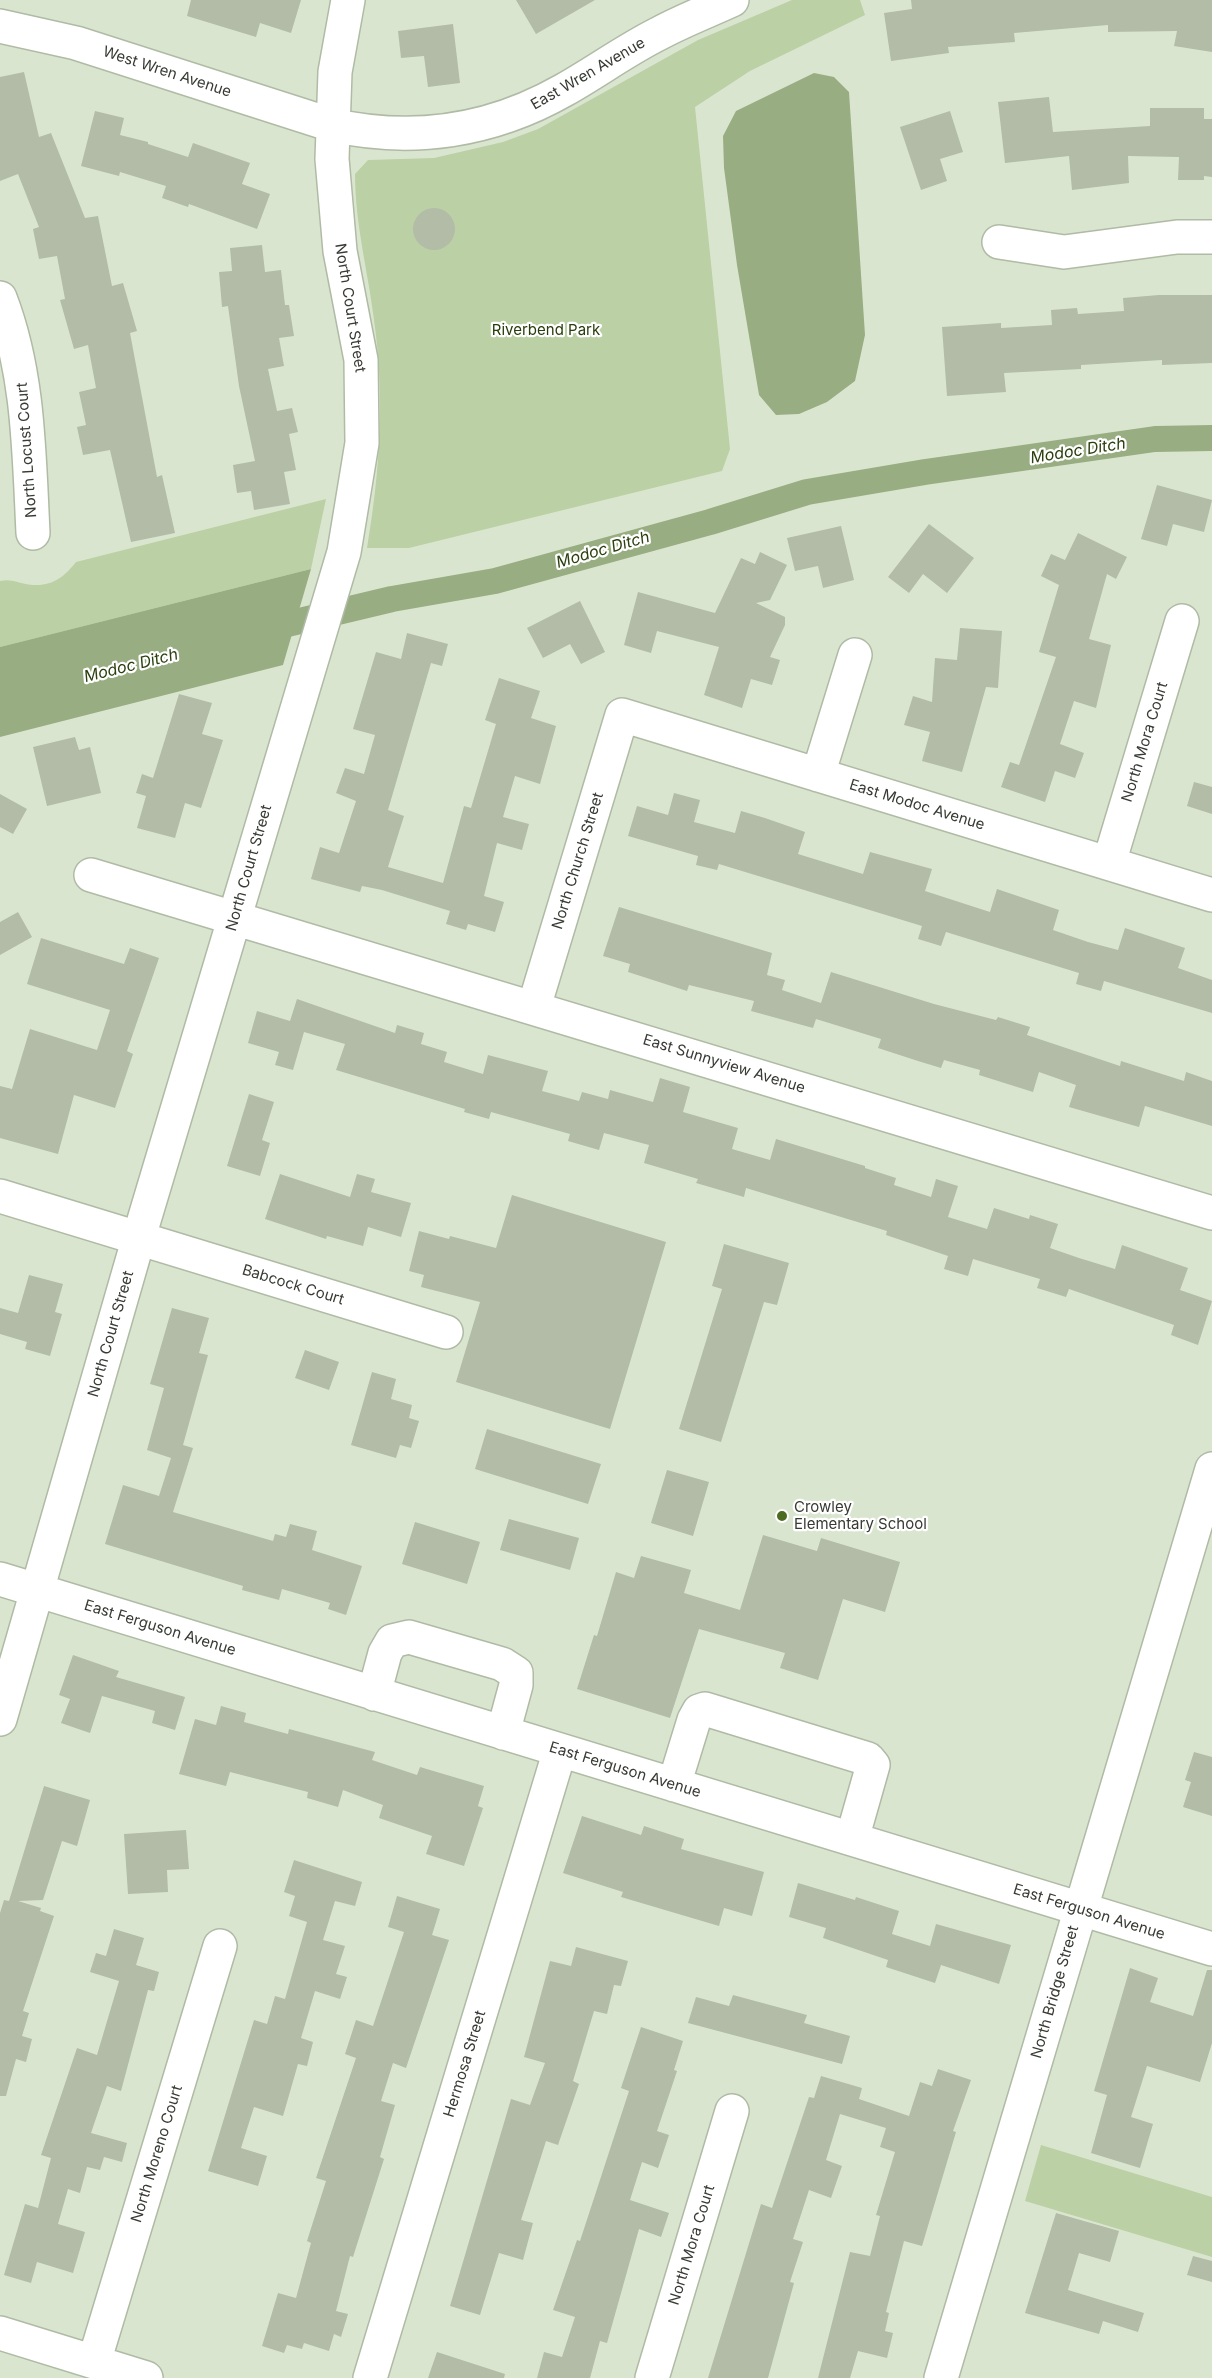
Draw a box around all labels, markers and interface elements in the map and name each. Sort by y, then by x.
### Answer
street label: East Wren Avenue [528,34,648,114]
street label: West Wren Avenue [100,43,234,101]
street label: North Court Street [331,242,369,374]
park label: Riverbend Park [492,321,600,339]
street label: North Locust Court [13,382,41,518]
water label: Modoc Ditch [1029,434,1127,468]
water label: Modoc Ditch [554,528,652,572]
water label: Modoc Ditch [82,645,180,687]
street label: North Mora Court [1118,680,1172,804]
street label: East Modoc Avenue [847,776,987,834]
street label: North Church Street [549,790,607,932]
street label: North Court Street [222,803,276,933]
street label: East Sunnyview Avenue [641,1031,807,1097]
street label: Babcock Court [240,1261,346,1309]
street label: North Court Street [84,1269,138,1399]
place label: Crowley Elementary School [794,1498,927,1533]
marker: Crowley Elementary School [775,1509,789,1523]
street label: East Ferguson Avenue [82,1596,238,1660]
street label: East Ferguson Avenue [547,1738,703,1802]
street label: East Ferguson Avenue [1011,1880,1167,1944]
street label: North Bridge Street [1027,1924,1083,2060]
street label: Hermosa Street [440,2008,490,2120]
street label: North Moreno Court [128,2083,186,2225]
street label: North Mora Court [665,2183,719,2307]

